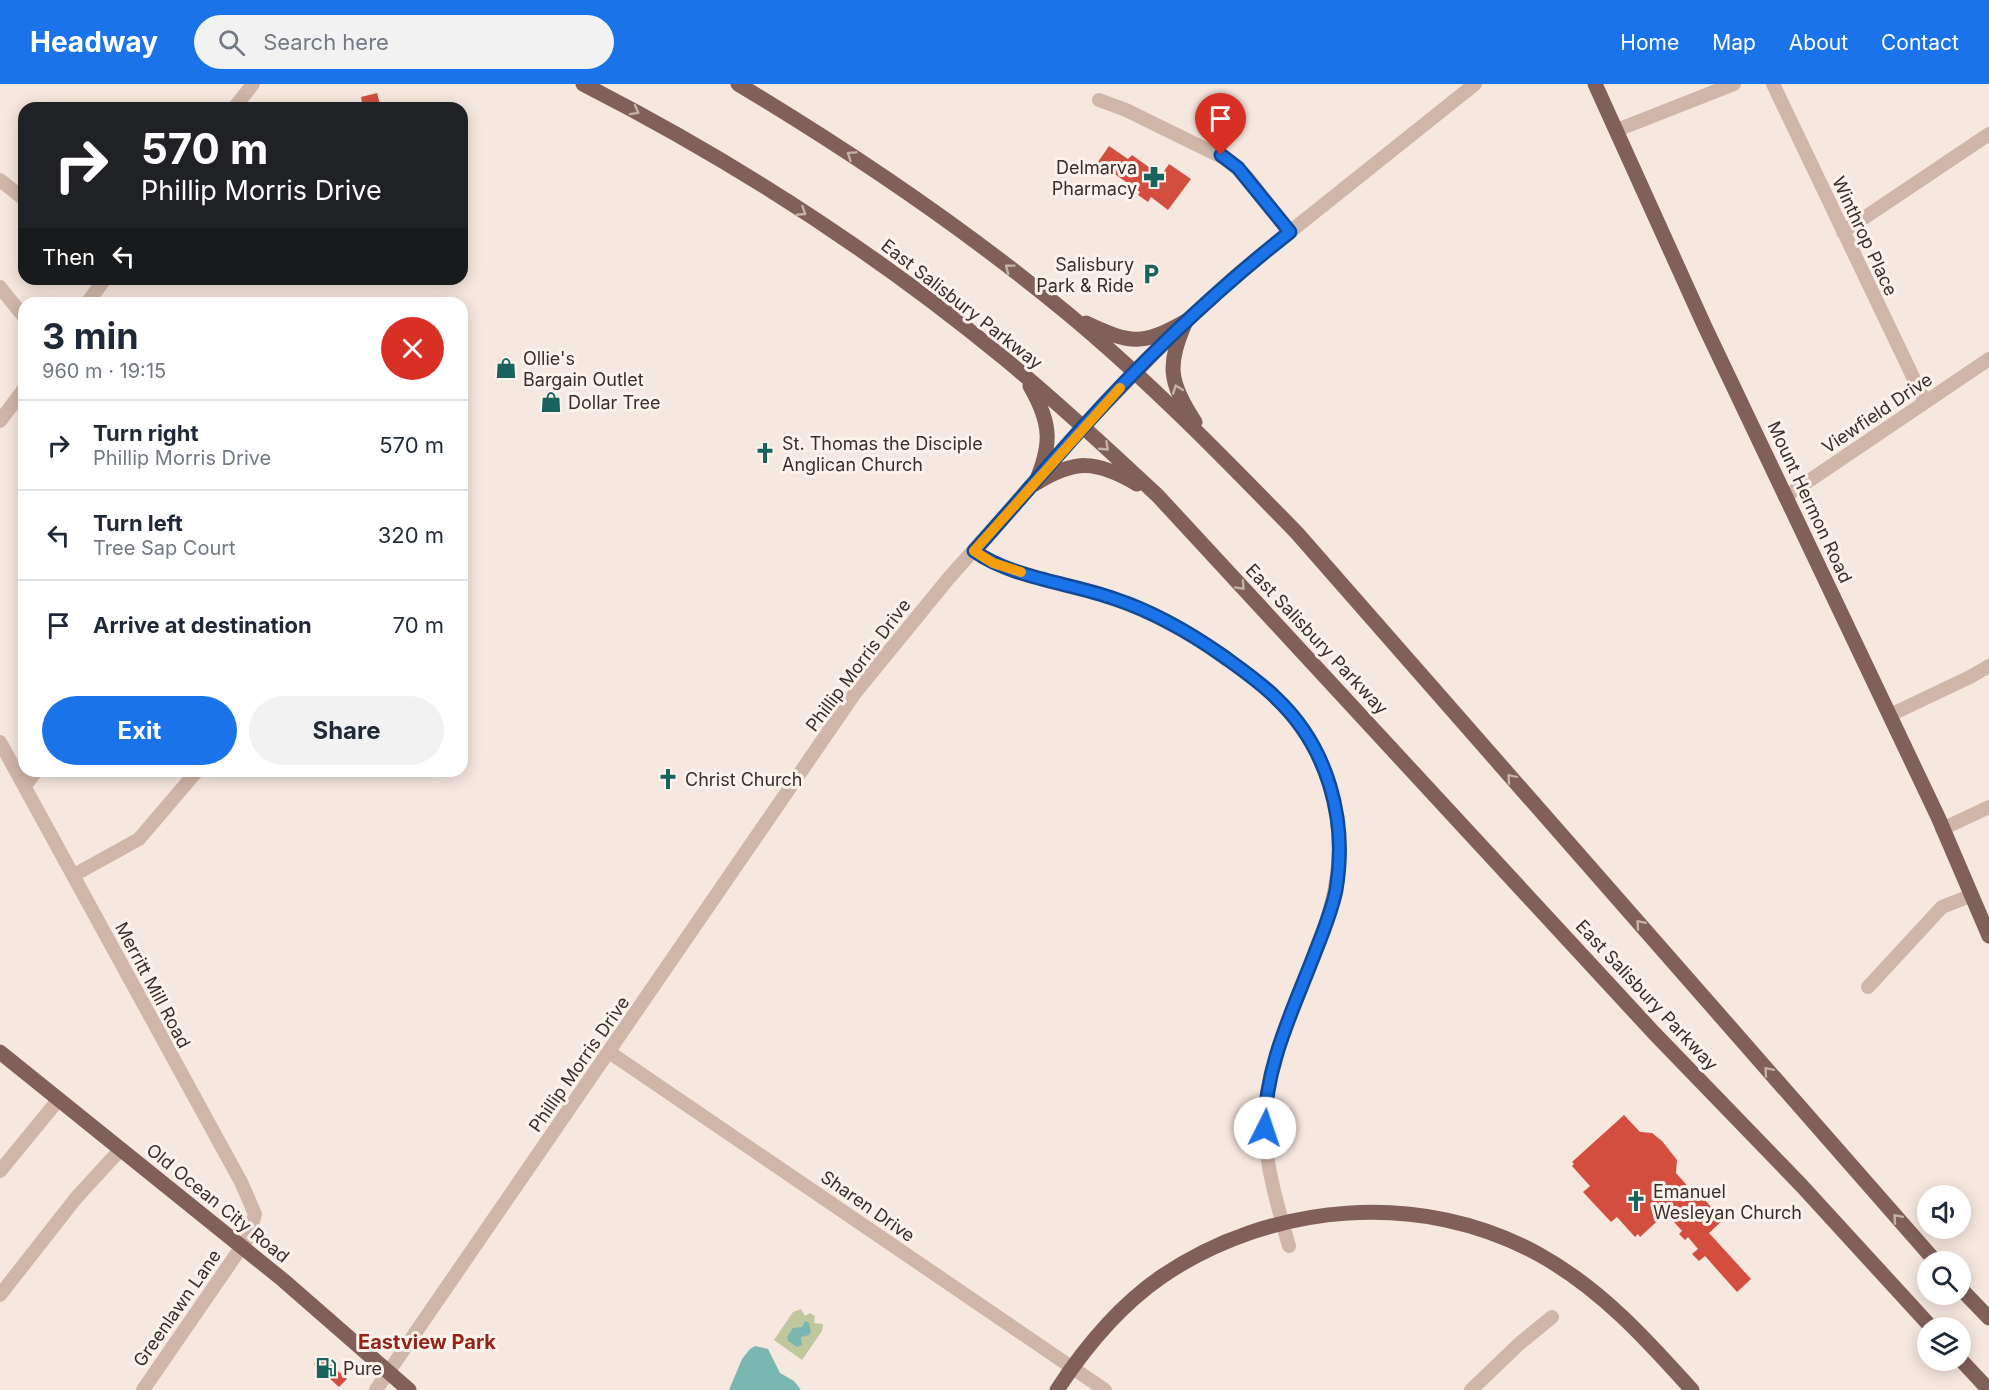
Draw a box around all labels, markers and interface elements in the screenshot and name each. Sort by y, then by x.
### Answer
search box [194,15,614,69]
text: Headway [30,25,158,59]
icon: search [215,26,248,59]
text: Search here [263,29,389,55]
text: Home [1620,30,1679,55]
text: Map [1712,30,1756,55]
text: About [1789,30,1848,55]
text: Contact [1881,30,1959,55]
pin [1195,93,1246,155]
icon: arrive [1204,102,1237,135]
one-way arrow [628,104,639,115]
text: 570 m [141,123,268,174]
icon: right [42,126,120,204]
one-way arrow [846,151,857,162]
place label: Delmarva Pharmacy [1052,157,1137,199]
pharmacy icon: Delmarva Pharmacy [1142,165,1166,189]
street label: Winthrop Place [1828,173,1902,299]
text: Phillip Morris Drive [141,174,382,207]
one-way arrow [795,205,806,216]
street label: East Salisbury Parkway [877,235,1047,373]
icon: left [107,240,140,273]
text: Then [42,244,95,270]
place label: Salisbury Park & Ride [1036,254,1134,296]
parking icon: Salisbury Park & Ride [1139,262,1163,286]
one-way arrow [1005,264,1016,275]
text: 3 min [42,314,139,358]
button: close [381,317,444,380]
place label: Ollie's Bargain Outlet [523,348,644,390]
shop icon: Ollie's Bargain Outlet [494,356,518,380]
text: 960 m · 19:15 [42,359,166,383]
street label: Viewfield Drive [1818,368,1936,458]
one-way arrow [1172,384,1184,395]
shop icon: Dollar Tree [539,390,563,414]
place label: Dollar Tree [568,392,661,413]
street label: Mount Hermon Road [1763,418,1857,586]
text: Turn right [93,420,199,446]
icon: right [42,429,75,462]
text: 570 m [379,432,444,458]
place label: St. Thomas the Disciple Anglican Church [782,433,983,475]
one-way arrow [1098,439,1109,450]
church icon: St. Thomas the Disciple Anglican Church [753,441,777,465]
text: Phillip Morris Drive [93,446,271,470]
text: Turn left [93,510,183,536]
icon: left [42,519,75,552]
text: 320 m [378,522,444,548]
text: Tree Sap Court [93,536,236,560]
street label: East Salisbury Parkway [1242,559,1392,719]
one-way arrow [1234,579,1245,590]
street label: Phillip Morris Drive [801,595,915,735]
icon: arrive [42,609,75,642]
text: Arrive at destination [93,612,312,638]
text: 70 m [393,612,444,638]
button: Exit [42,696,237,765]
button: Share [249,696,444,765]
church icon: Christ Church [656,767,680,791]
place label: Christ Church [685,769,803,790]
one-way arrow [1508,774,1519,785]
street label: East Salisbury Parkway [1572,915,1722,1075]
street label: Merritt Mill Road [111,919,195,1051]
one-way arrow [1636,921,1647,931]
street label: Phillip Morris Drive [524,992,634,1136]
one-way arrow [1764,1067,1775,1078]
position arrow [1233,1096,1297,1160]
street label: Old Ocean City Road [143,1139,293,1267]
street label: Sharen Drive [817,1166,919,1246]
place label: Emanuel Wesleyan Church [1653,1181,1802,1223]
map controls [1917,1185,1971,1371]
button: sound [1917,1185,1971,1239]
church icon: Emanuel Wesleyan Church [1624,1189,1648,1213]
one-way arrow [1893,1214,1904,1225]
street label: Greenlawn Lane [129,1246,225,1370]
button: search [1917,1251,1971,1305]
button: layers [1917,1317,1971,1371]
district label: Eastview Park [358,1330,496,1354]
fuel station icon: Pure [314,1356,338,1380]
place label: Pure [343,1358,382,1379]

